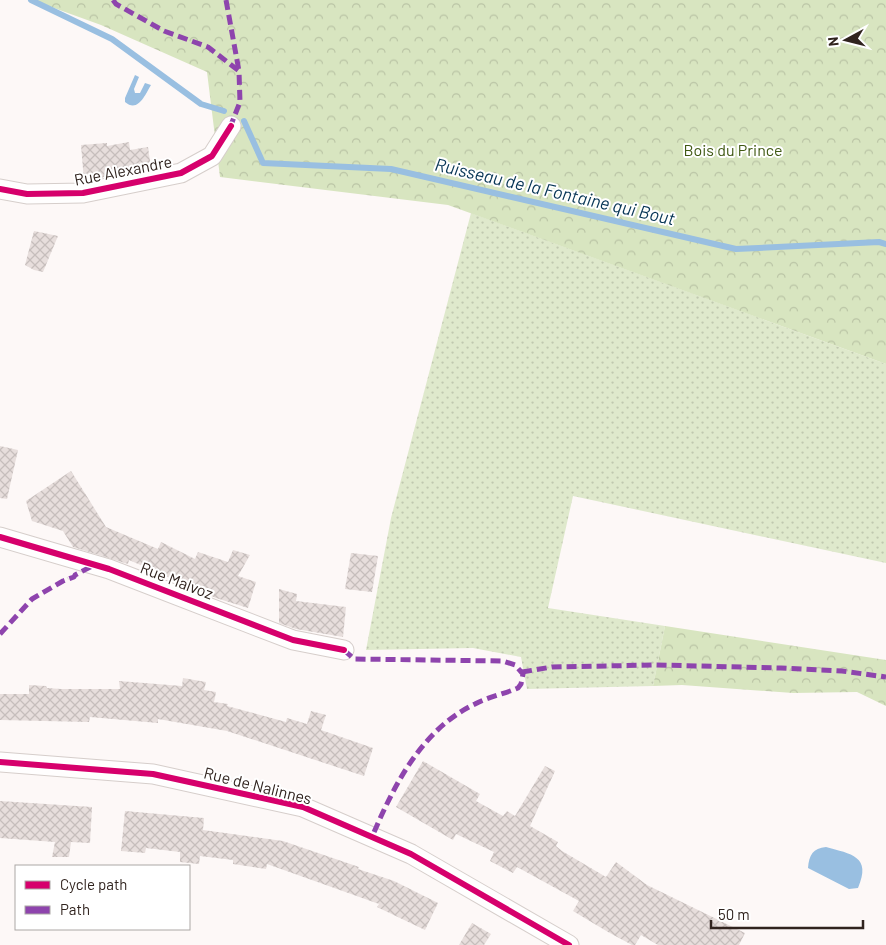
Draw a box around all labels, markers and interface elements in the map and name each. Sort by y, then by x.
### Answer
north arrow [821,15,871,65]
text: N [824,36,842,47]
park label: Bois du Prince [684,140,782,159]
street label: Rue Alexandre [73,151,173,189]
water label: Ruisseau de la Fontaine qui Bout [433,153,678,229]
street label: Rue Malvoz [138,557,216,603]
street label: Rue de Nalinnes [202,762,314,808]
legend [15,865,190,930]
text: Cycle path [60,875,127,893]
scale bar [711,898,864,930]
text: Path [60,900,90,918]
text: 50 m [718,905,750,923]

